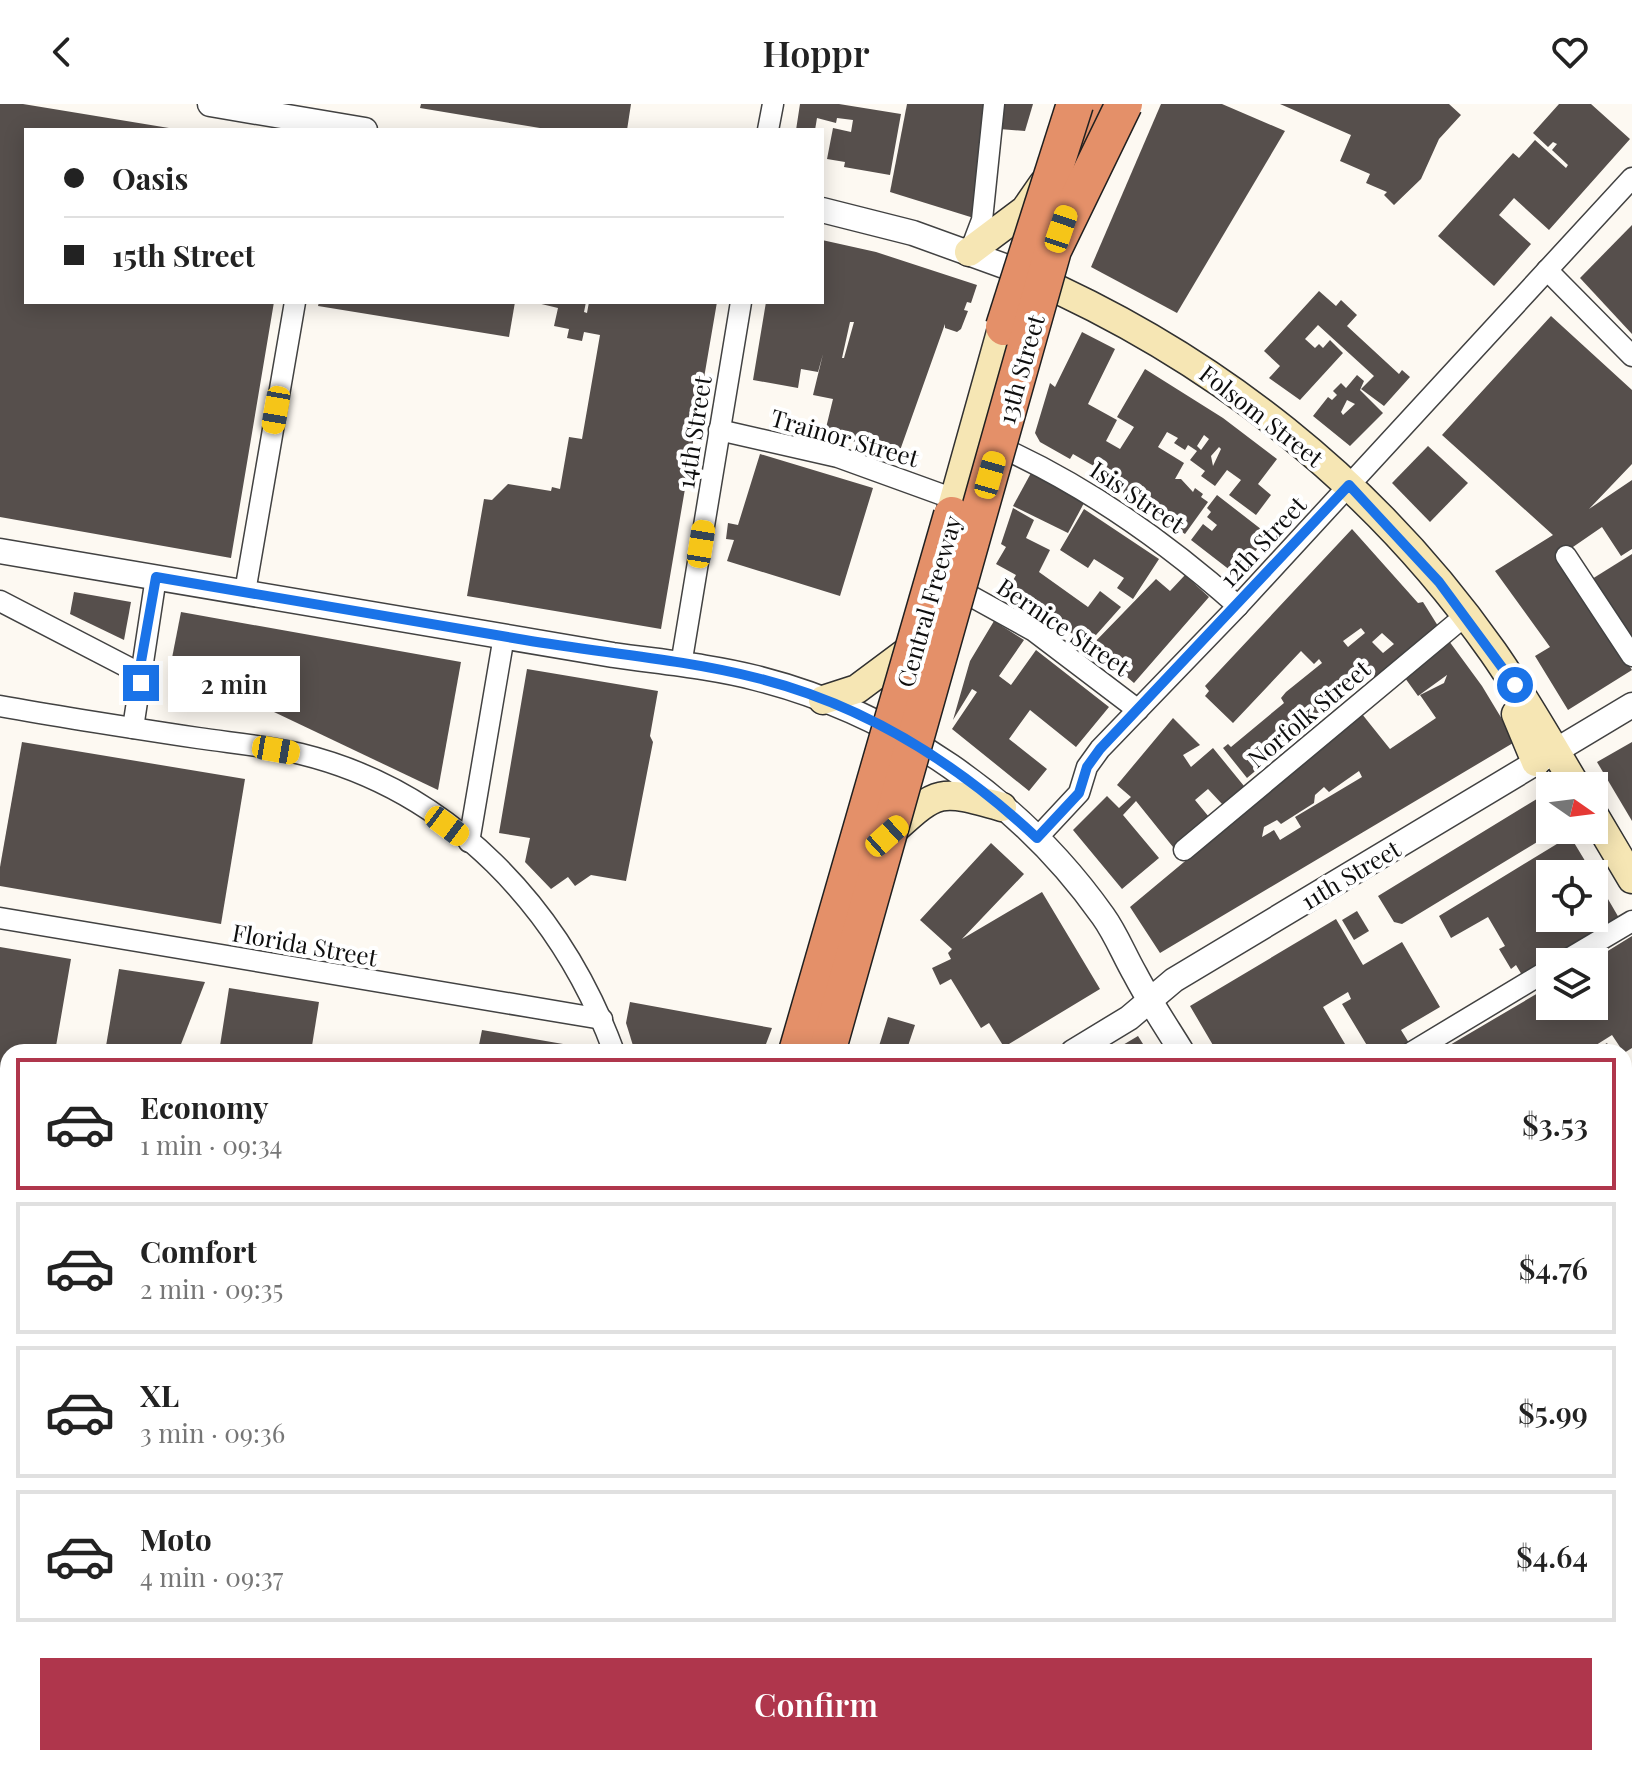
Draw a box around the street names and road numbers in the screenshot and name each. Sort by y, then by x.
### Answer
street label: 13th Street [989,310,1051,427]
street label: Folsom Street [1194,357,1331,474]
street label: 14th Street [668,373,718,491]
street label: Trainor Street [767,401,923,474]
street label: Isis Street [1085,453,1192,539]
street label: 12th Street [1212,488,1313,593]
street label: Central Freeway [888,511,968,691]
street label: Bernice Street [991,570,1137,682]
street label: Norfolk Street [1240,652,1376,774]
street label: 11th Street [1294,832,1406,916]
street label: Florida Street [230,915,381,973]

